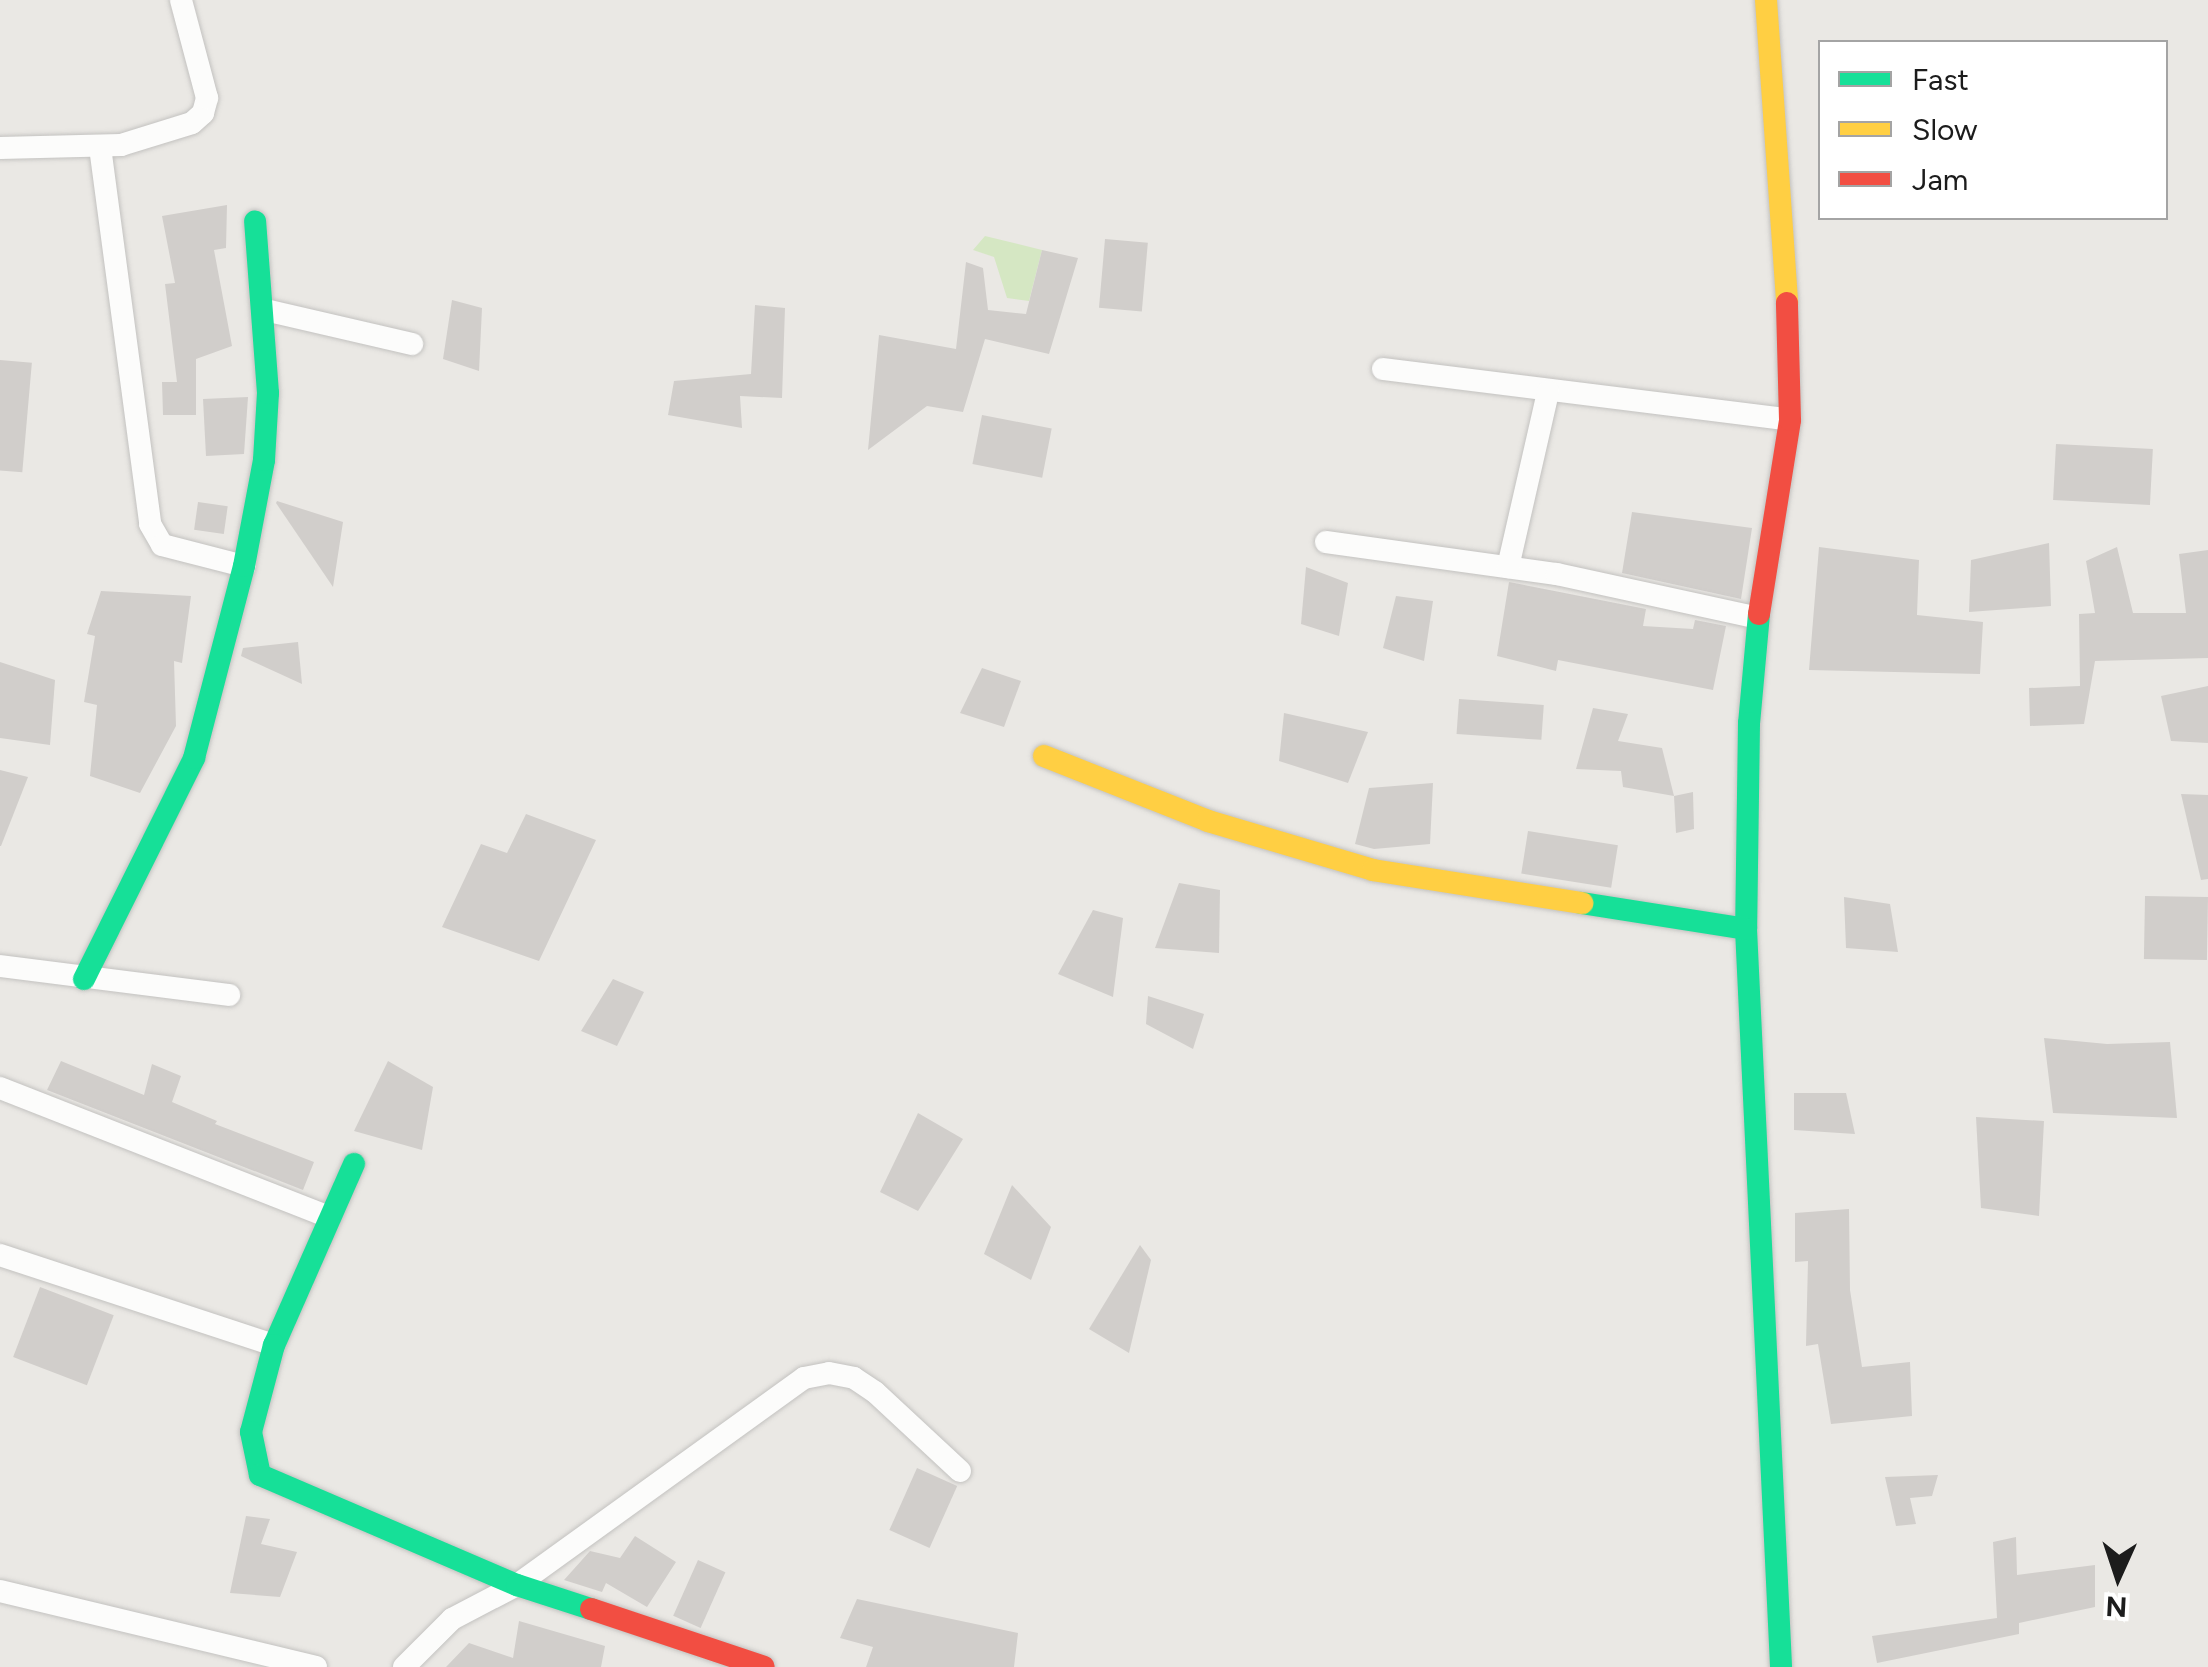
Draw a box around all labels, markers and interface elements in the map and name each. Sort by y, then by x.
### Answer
legend [1818,40,2168,220]
text: Fast [1912,61,1969,98]
text: Slow [1912,111,1978,148]
text: Jam [1912,161,1968,198]
north arrow [2068,1527,2168,1627]
text: N [2105,1589,2128,1625]

